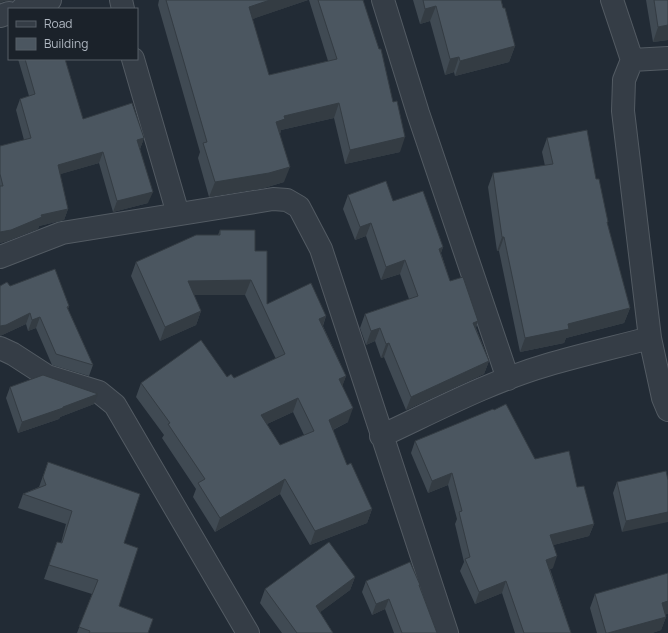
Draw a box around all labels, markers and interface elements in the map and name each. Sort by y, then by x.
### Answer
legend [8,8,138,60]
text: Road [44,15,72,32]
text: Building [44,35,88,52]

